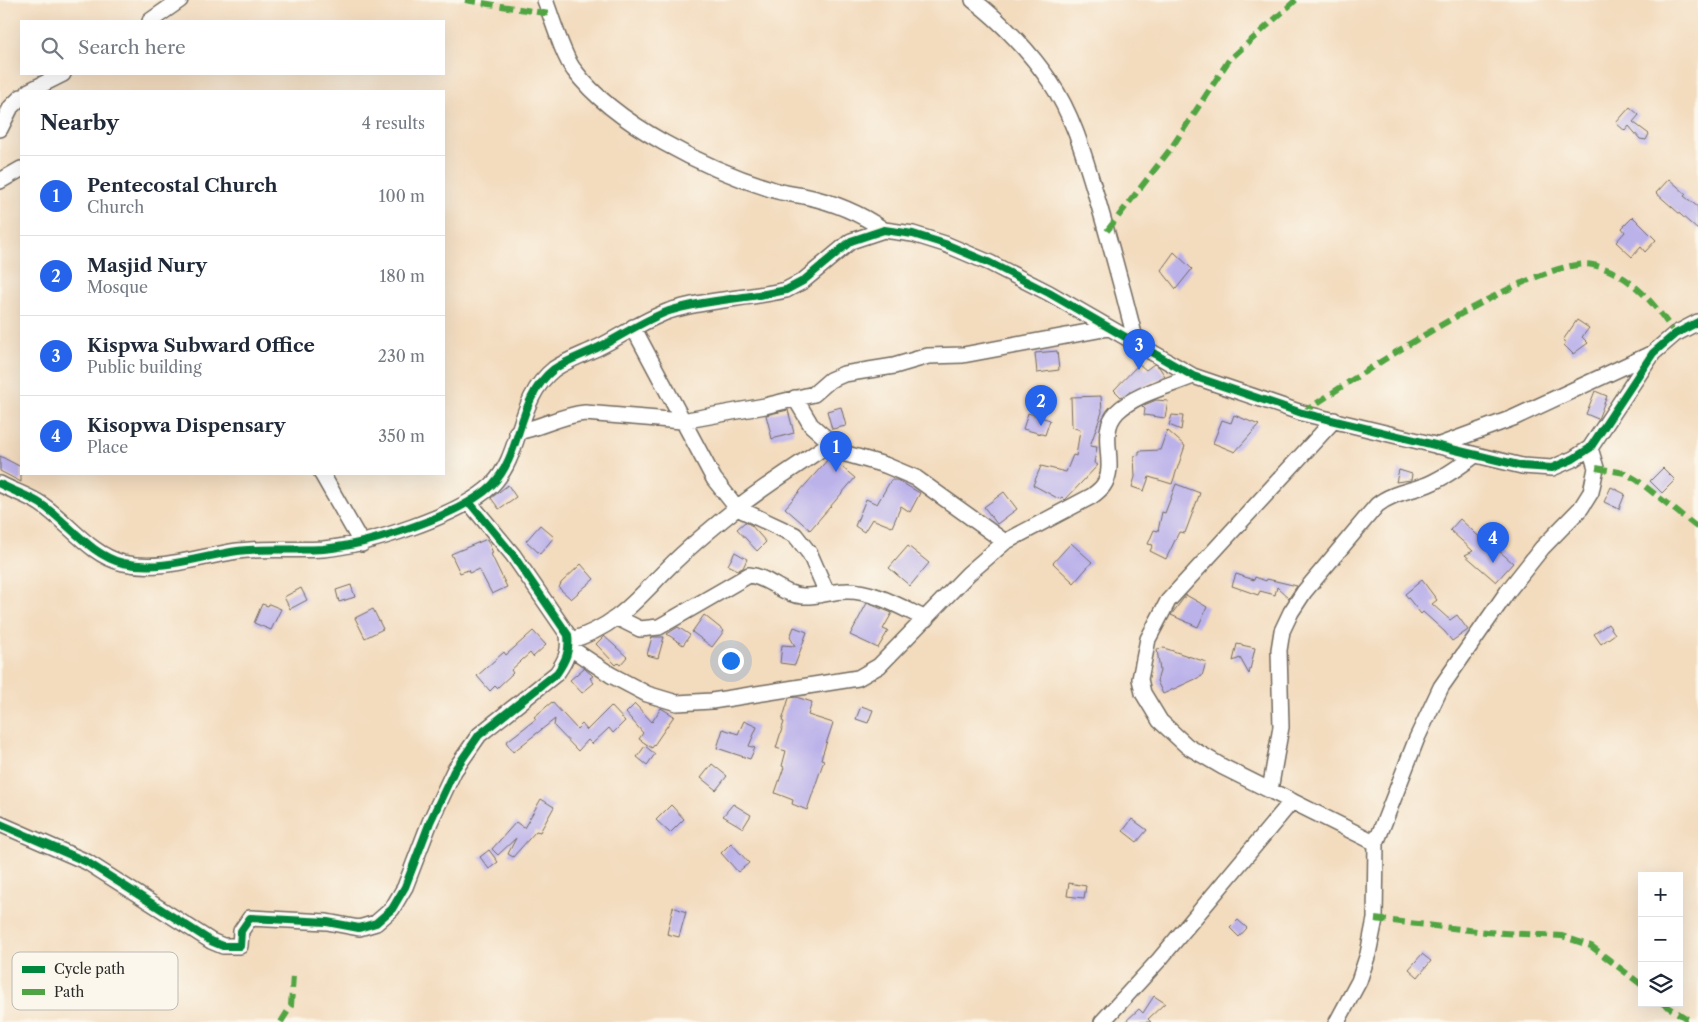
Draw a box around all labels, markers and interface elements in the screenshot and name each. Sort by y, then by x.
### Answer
search box [20,20,445,75]
icon: search [38,34,66,62]
text: Search here [78,36,186,59]
text: Nearby [40,110,119,135]
text: 4 results [362,113,425,133]
text: Pentecostal Church [87,174,278,197]
text: 1 [52,186,60,206]
text: 100 m [379,186,425,206]
text: Church [87,197,144,217]
text: Masjid Nury [87,254,207,277]
text: 2 [51,266,61,286]
text: 180 m [379,266,425,286]
text: Mosque [87,277,148,297]
pin: 3 [1123,329,1155,370]
text: Kispwa Subward Office [87,334,315,357]
text: 3 [51,346,61,366]
text: 230 m [378,346,425,366]
text: Public building [87,357,202,377]
pin: 2 [1025,385,1057,426]
text: Kisopwa Dispensary [87,414,285,437]
text: 4 [51,426,61,446]
text: 350 m [378,426,425,446]
pin: 1 [820,431,852,472]
text: Place [87,437,128,457]
pin: 4 [1477,522,1509,563]
your location [718,648,744,674]
map controls [1638,872,1683,1007]
button: + [1638,872,1683,917]
button: − [1638,917,1683,962]
legend [12,952,178,1010]
text: Cycle path [54,960,125,978]
button: layers [1638,962,1683,1007]
text: Path [54,983,84,1001]

